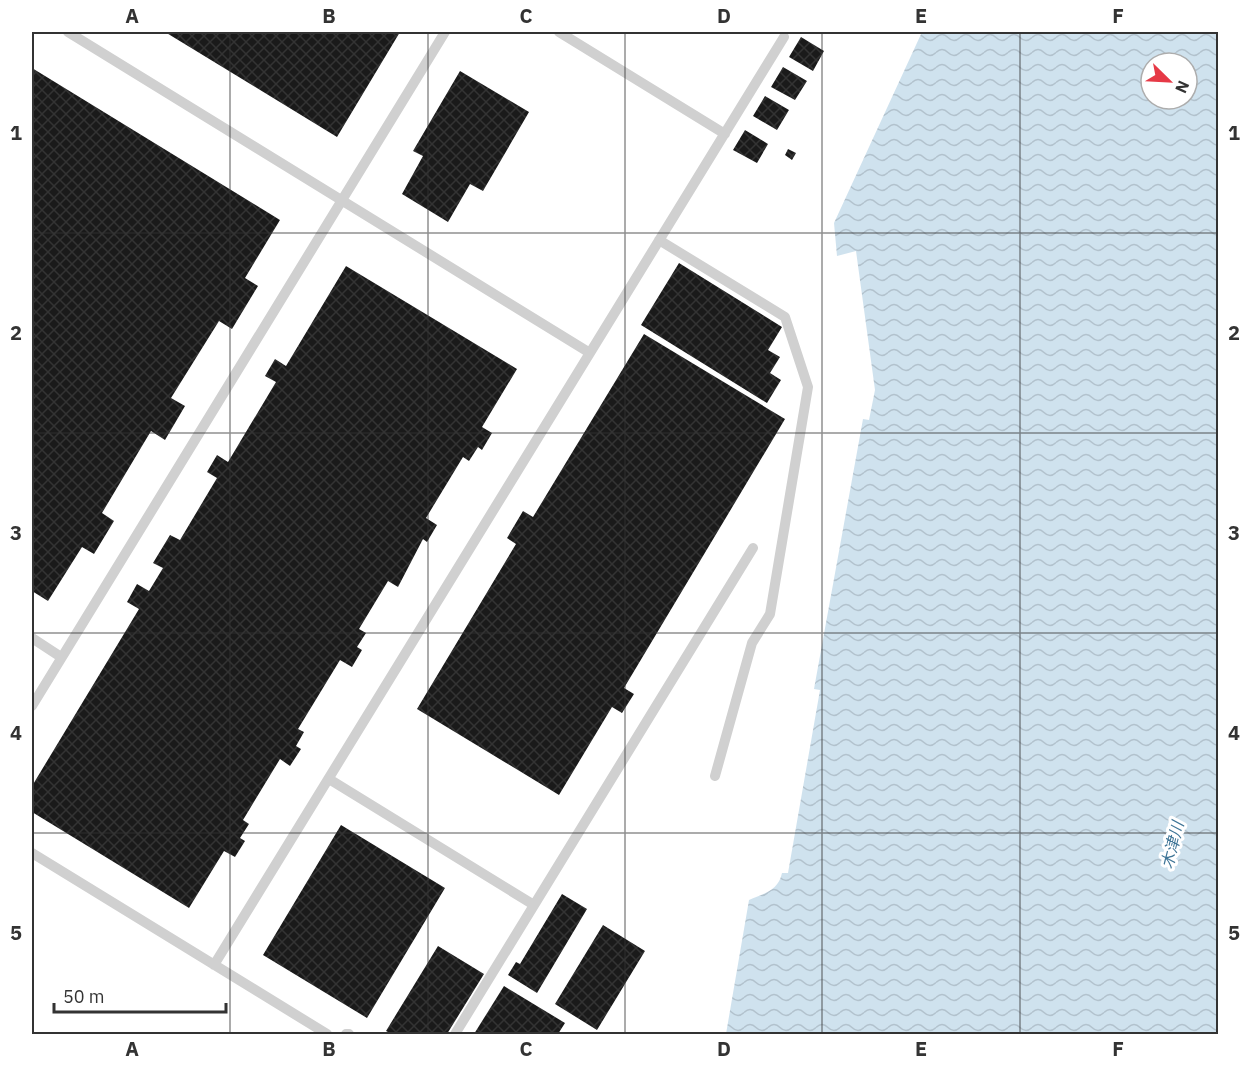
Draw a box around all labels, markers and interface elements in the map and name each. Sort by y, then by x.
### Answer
text: A [125,2,139,29]
text: B [322,2,336,29]
text: C [519,2,533,29]
text: D [717,2,731,29]
text: E [915,2,927,29]
text: F [1112,2,1124,29]
north arrow [1139,51,1199,111]
text: N [1171,78,1194,96]
text: 1 [10,119,22,146]
text: 1 [1228,119,1240,146]
text: 2 [10,319,22,346]
text: 2 [1228,319,1240,346]
text: 3 [10,519,22,546]
text: 3 [1228,519,1240,546]
text: 4 [10,719,22,746]
text: 4 [1228,719,1240,746]
water label: 木津川 [1156,817,1188,871]
text: 5 [10,919,22,946]
text: 5 [1228,919,1240,946]
scale bar [54,976,226,1014]
text: 50 m [63,985,105,1008]
text: A [125,1035,139,1062]
text: B [322,1035,336,1062]
text: C [519,1035,533,1062]
text: D [717,1035,731,1062]
text: E [915,1035,927,1062]
text: F [1112,1035,1124,1062]

